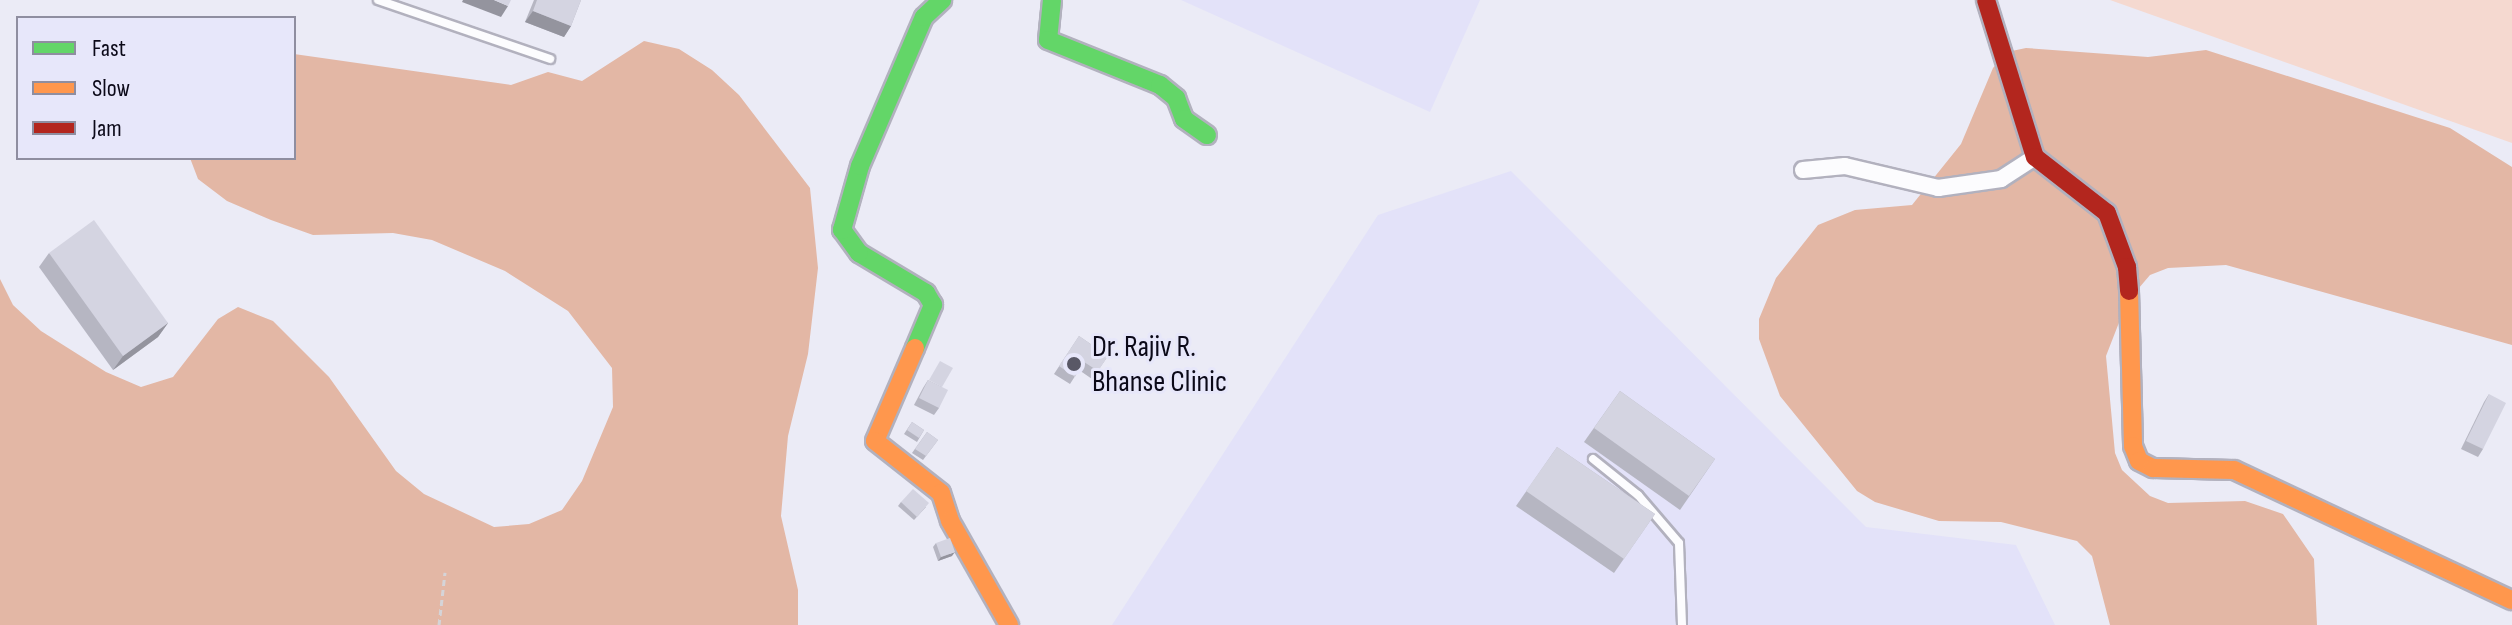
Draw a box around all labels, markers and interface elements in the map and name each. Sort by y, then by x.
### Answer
legend [16,16,296,160]
text: Fast [92,34,126,63]
text: Slow [92,74,130,103]
text: Jam [92,114,122,143]
place label: Dr. Rajiv R. Bhanse Clinic [1092,329,1227,400]
marker: Dr. Rajiv R. Bhanse Clinic [1063,353,1085,375]

